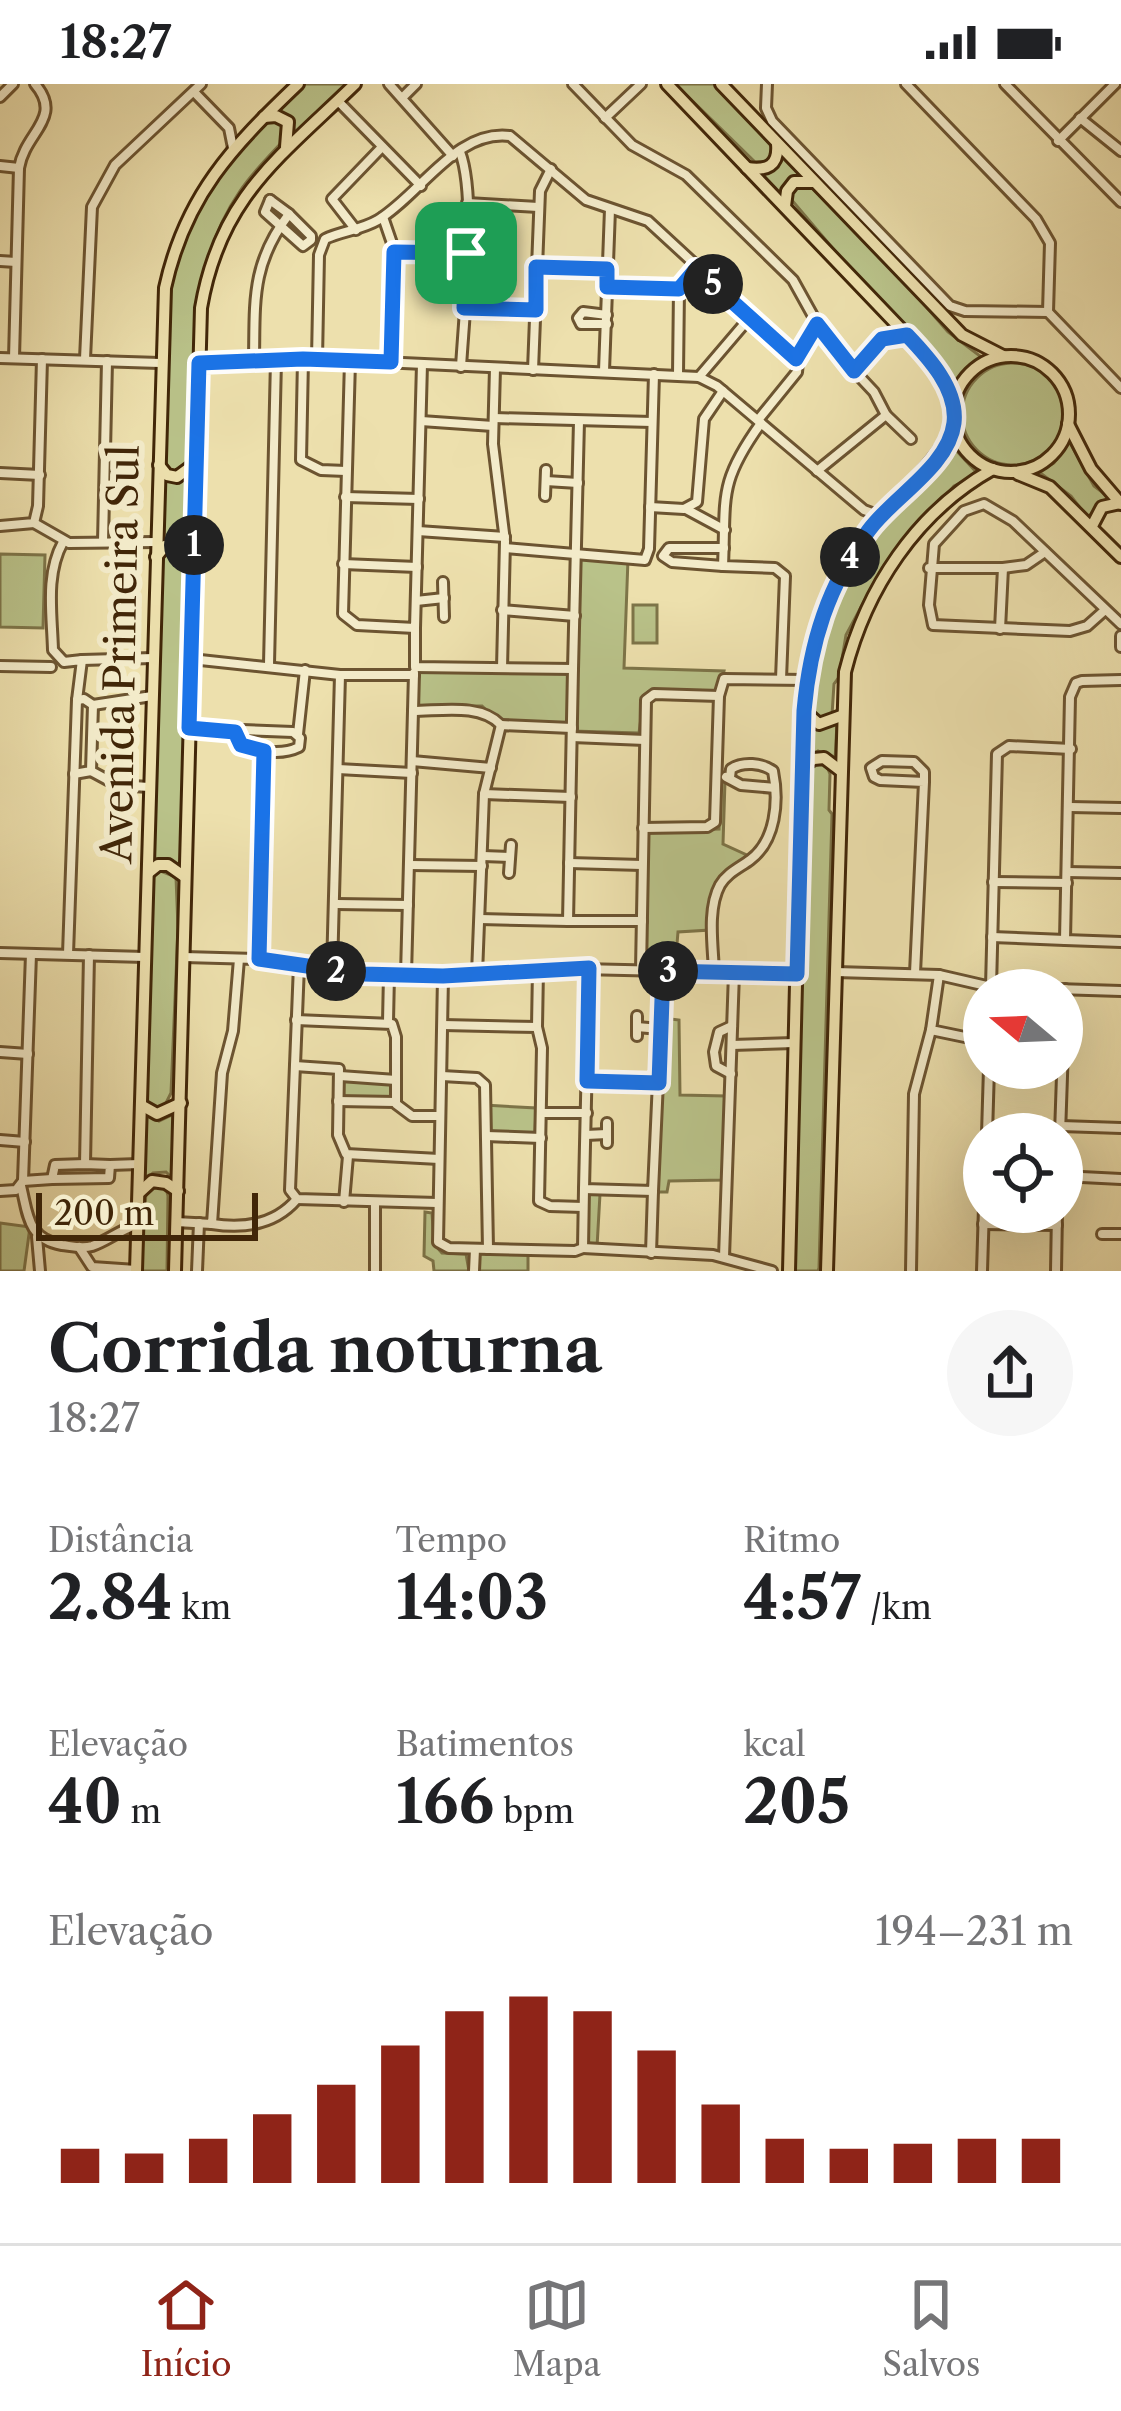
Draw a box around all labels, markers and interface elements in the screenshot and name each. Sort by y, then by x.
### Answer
text: 18:27 [60,14,171,70]
pin [415,202,517,304]
icon: arrive [433,220,499,286]
pin: 5 [683,254,743,314]
text: 5 [704,263,722,304]
street label: Avenida Primeira Sul [90,444,150,865]
pin: 1 [164,515,224,575]
text: 1 [187,524,201,565]
pin: 4 [820,527,880,587]
text: 4 [840,536,860,577]
pin: 2 [306,941,366,1001]
pin: 3 [638,941,698,1001]
text: 2 [326,950,346,991]
text: 3 [659,950,677,991]
north arrow [963,969,1083,1089]
map controls [963,969,1083,1233]
button: locate [963,1113,1083,1233]
scale bar [36,1187,258,1240]
text: 200 m [54,1193,154,1234]
text: Corrida noturna [48,1308,602,1389]
button: share [947,1310,1073,1436]
text: 18:27 [48,1394,140,1442]
text: Distância [48,1520,193,1561]
text: Tempo [396,1520,507,1561]
text: Ritmo [743,1520,840,1561]
text: 2.84 [48,1561,173,1635]
text: 14:03 [396,1561,548,1635]
text: 4:57 [743,1561,861,1635]
text: km [173,1587,231,1628]
text: /km [861,1587,932,1628]
text: Elevação [48,1724,188,1765]
text: Batimentos [396,1724,574,1765]
text: kcal [743,1724,806,1765]
text: 40 [48,1765,122,1839]
text: 166 [396,1765,494,1839]
text: 205 [743,1765,850,1839]
text: m [122,1791,161,1832]
text: bpm [494,1791,574,1832]
text: Elevação [48,1907,213,1955]
text: 194–231 m [875,1907,1073,1955]
tab: Início [141,2272,231,2385]
tab: Mapa [513,2272,601,2385]
tab: Salvos [882,2272,980,2385]

